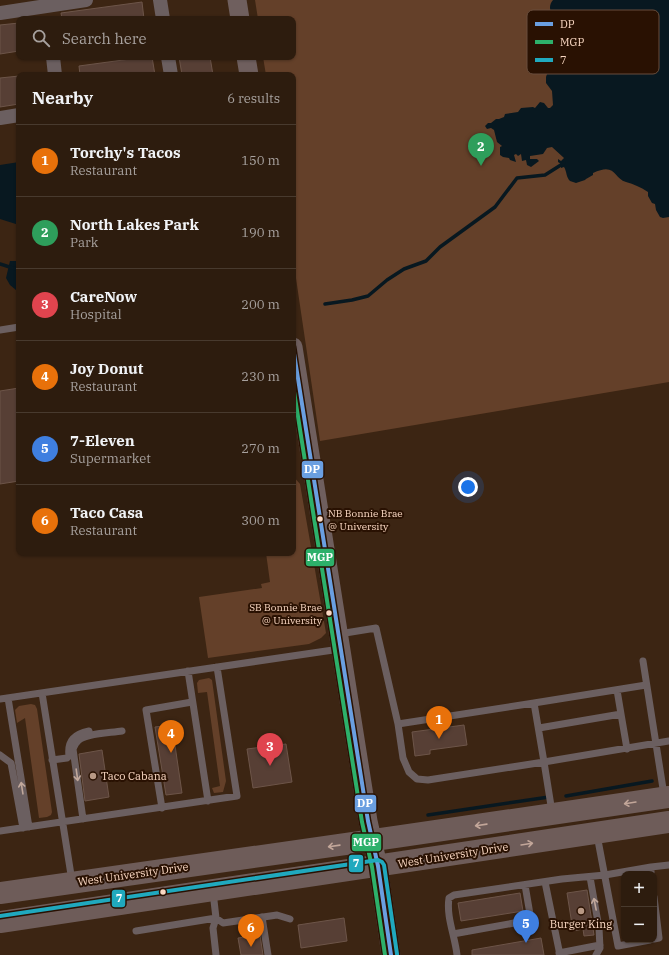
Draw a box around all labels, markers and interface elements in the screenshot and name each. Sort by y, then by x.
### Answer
legend [527,10,659,74]
search box [16,16,296,60]
text: DP [560,17,575,31]
icon: search [30,27,52,49]
text: Search here [62,29,147,48]
text: MGP [560,35,585,49]
text: 7 [560,53,567,67]
text: Nearby [32,87,93,109]
text: 6 results [227,90,280,107]
pin: 2 [468,133,494,166]
text: Torchy's Tacos [70,143,181,162]
text: 1 [41,152,49,169]
text: 150 m [241,152,280,169]
text: Restaurant [70,162,137,179]
text: North Lakes Park [70,215,199,234]
text: 2 [41,224,49,241]
text: 190 m [241,224,280,241]
text: Park [70,234,98,251]
text: CareNow [70,287,137,306]
text: 3 [41,296,49,313]
text: 200 m [241,296,280,313]
text: Hospital [70,306,122,323]
text: Joy Donut [70,359,143,378]
text: 4 [41,368,49,385]
text: 230 m [241,368,280,385]
text: Restaurant [70,378,137,395]
text: 7-Eleven [70,431,135,450]
text: 5 [41,440,49,457]
text: 270 m [241,440,280,457]
text: Supermarket [70,450,151,467]
line badge: DP [301,460,324,479]
text: DP [304,462,320,476]
your location [458,477,478,497]
text: Taco Casa [70,503,143,522]
place label: NB Bonnie Brae @ University [328,507,403,533]
text: 6 [41,512,49,529]
text: 300 m [241,512,280,529]
marker: NB Bonnie Brae @ University [315,514,325,524]
text: Restaurant [70,522,137,539]
line badge: MGP [305,548,335,567]
text: MGP [307,550,333,564]
place label: SB Bonnie Brae @ University [249,601,323,627]
marker: SB Bonnie Brae @ University [324,608,334,618]
pin: 1 [426,706,452,739]
pin: 4 [158,720,184,753]
pin: 3 [257,733,283,766]
one-way arrow [73,768,81,781]
place label: Taco Cabana [101,769,167,783]
marker: Taco Cabana [88,771,98,781]
one-way arrow [18,782,26,795]
line badge: DP [354,794,377,813]
text: DP [357,796,373,810]
one-way arrow [624,799,637,807]
one-way arrow [475,821,488,829]
line badge: MGP [351,833,382,852]
text: MGP [353,835,379,849]
street label: West University Drive [397,839,509,871]
one-way arrow [520,840,533,848]
one-way arrow [327,842,340,850]
line badge: 7 [348,854,364,873]
text: 7 [353,856,359,870]
street label: West University Drive [77,859,189,889]
map controls [621,871,657,943]
button: + [621,871,657,907]
unlabelled marker [158,887,168,897]
line badge: 7 [111,889,126,908]
text: 7 [116,891,122,905]
one-way arrow [591,898,599,911]
marker: Burger King [576,906,586,916]
button: − [621,907,657,943]
pin: 5 [513,910,539,943]
pin: 6 [238,914,264,947]
place label: Burger King [550,917,612,931]

